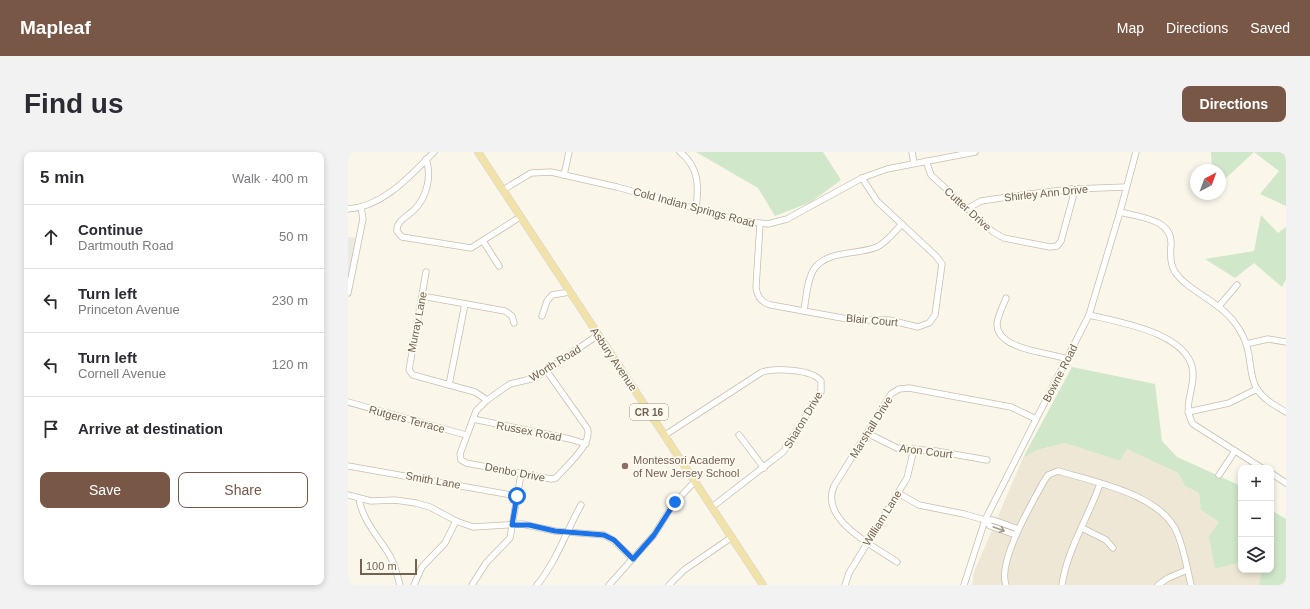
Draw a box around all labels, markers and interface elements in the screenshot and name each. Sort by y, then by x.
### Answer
text: Mapleaf [20,17,91,38]
text: Map [1117,20,1144,36]
text: Directions [1166,20,1228,36]
text: Saved [1250,20,1290,36]
button: Directions [1182,86,1286,122]
text: Find us [24,88,124,119]
north arrow [1190,164,1226,200]
text: 5 min [40,168,84,187]
text: Walk · 400 m [232,171,308,186]
street label: Shirley Ann Drive [1003,183,1089,203]
street label: Cold Indian Springs Road [632,185,756,229]
street label: Cutter Drive [942,185,994,233]
text: Continue [78,221,143,238]
icon: ahead [40,226,62,248]
text: 50 m [279,229,308,244]
text: Dartmouth Road [78,238,173,253]
text: Turn left [78,285,137,302]
icon: left [40,290,62,312]
street label: Murray Lane [405,291,429,353]
text: 230 m [272,293,308,308]
text: Princeton Avenue [78,302,180,317]
street label: Blair Court [846,312,898,328]
street label: Asbury Avenue [588,325,640,393]
street label: Worth Road [527,342,583,384]
street label: Bowne Road [1040,342,1080,404]
text: Turn left [78,349,137,366]
icon: left [40,354,62,376]
text: 120 m [272,357,308,372]
text: Cornell Avenue [78,366,166,381]
street label: Sharon Drive [781,389,825,451]
street label: Marshall Drive [847,394,895,460]
street label: Rutgers Terrace [368,403,446,435]
road number: CR 16 [630,404,668,420]
icon: arrive [40,418,62,440]
street label: Russex Road [495,419,563,443]
text: Arrive at destination [78,420,223,437]
street label: Aron Court [899,442,953,460]
place label: Montessori Academy of New Jersey School [633,454,739,479]
street label: Denbo Drive [484,460,546,484]
marker: Montessori Academy of New Jersey School [620,461,630,471]
map controls [1238,465,1274,573]
button: + [1238,465,1274,501]
street label: Smith Lane [405,469,461,491]
button: Save [40,472,170,508]
button: Share [178,472,308,508]
route start [508,487,526,505]
street label: William Lane [860,488,904,548]
route end [666,493,684,511]
button: − [1238,501,1274,537]
one-way arrow [993,526,1005,534]
button: layers [1238,537,1274,573]
scale bar [360,557,417,576]
text: 100 m [366,560,397,572]

